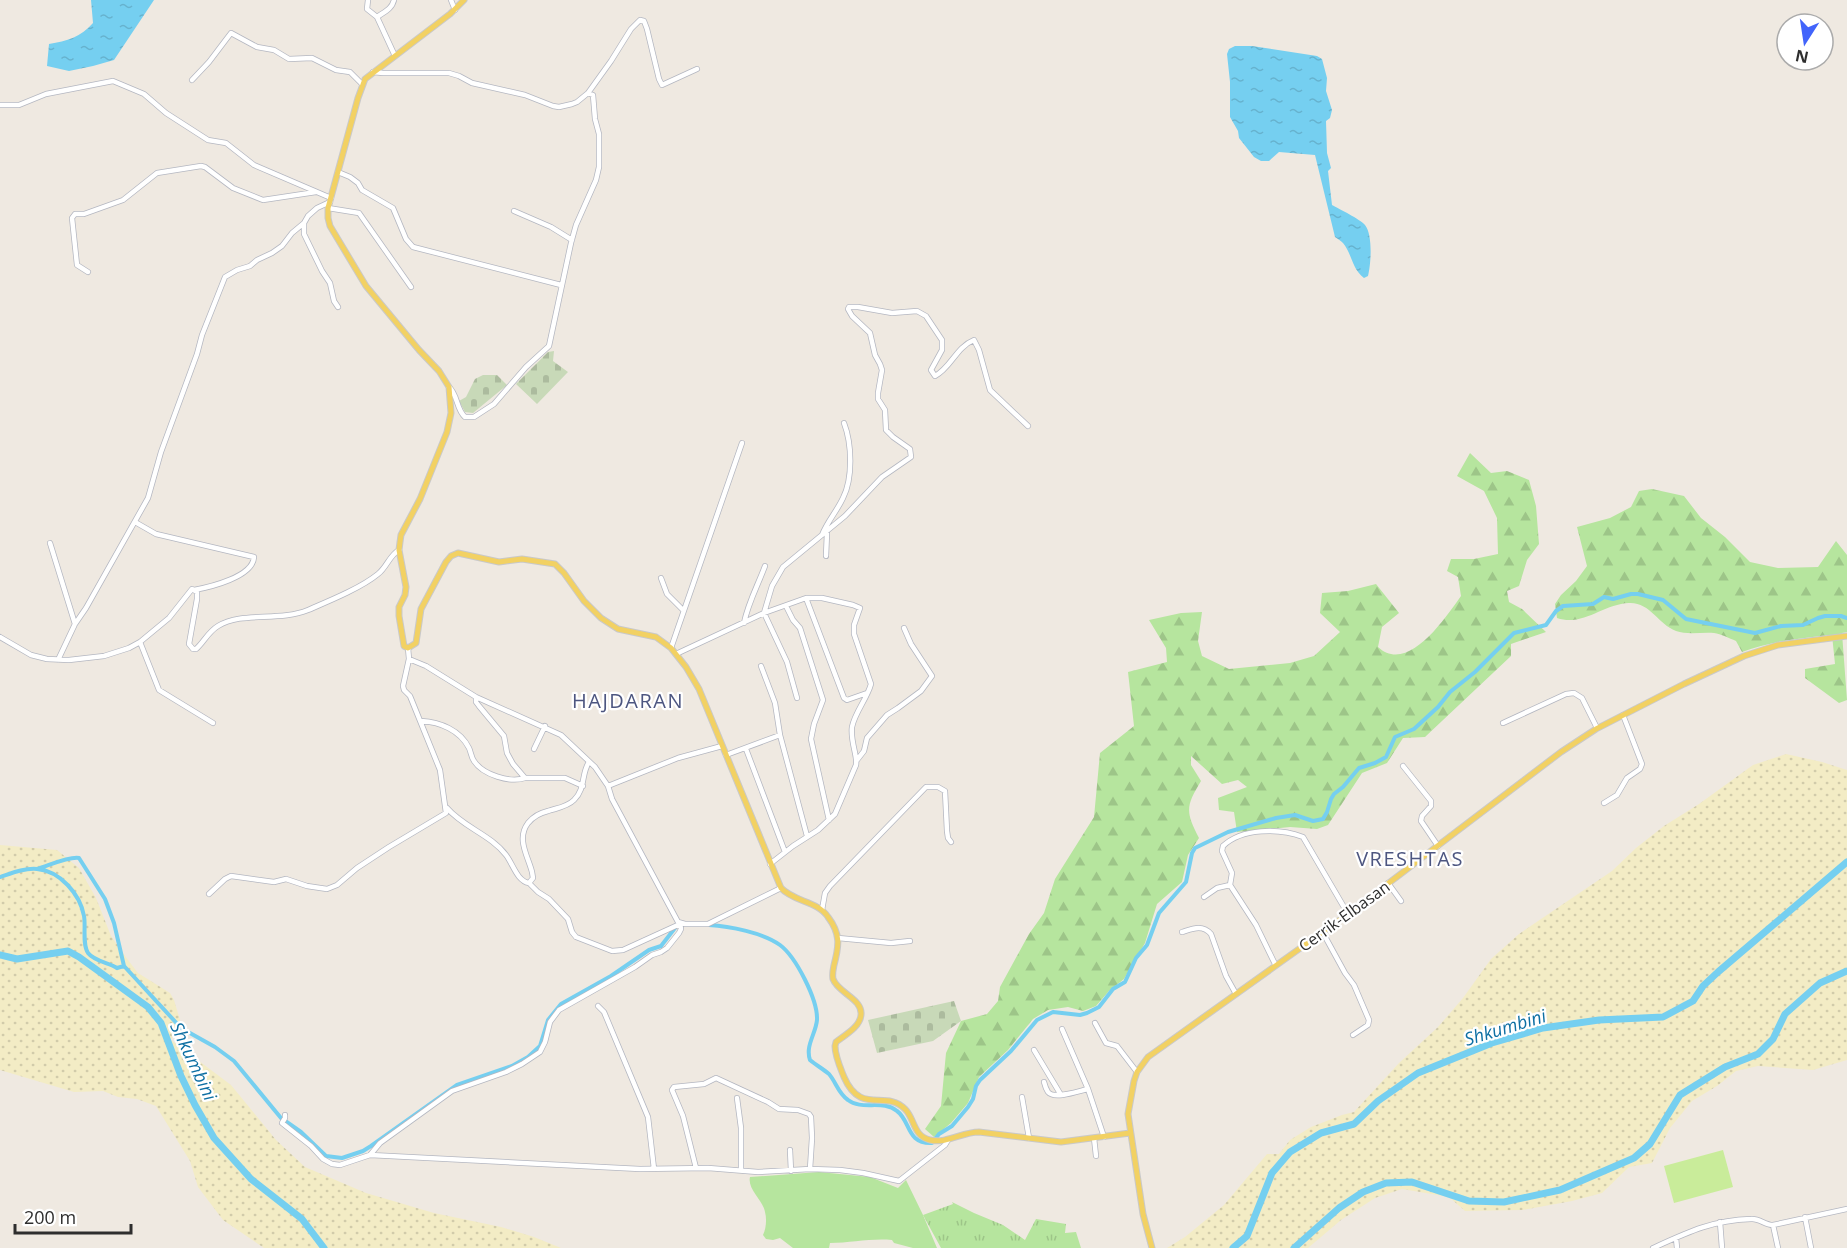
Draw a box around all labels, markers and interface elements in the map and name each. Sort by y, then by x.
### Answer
north arrow [1775,12,1835,72]
text: N [1793,45,1811,69]
district label: HAJDARAN [572,687,684,714]
district label: VRESHTAS [1356,845,1464,872]
street label: Cerrik-Elbasan [1294,875,1394,957]
water label: Shkumbini [1461,1003,1549,1051]
water label: Shkumbini [165,1018,223,1105]
scale bar [15,1197,130,1235]
text: 200 m [24,1205,76,1229]

